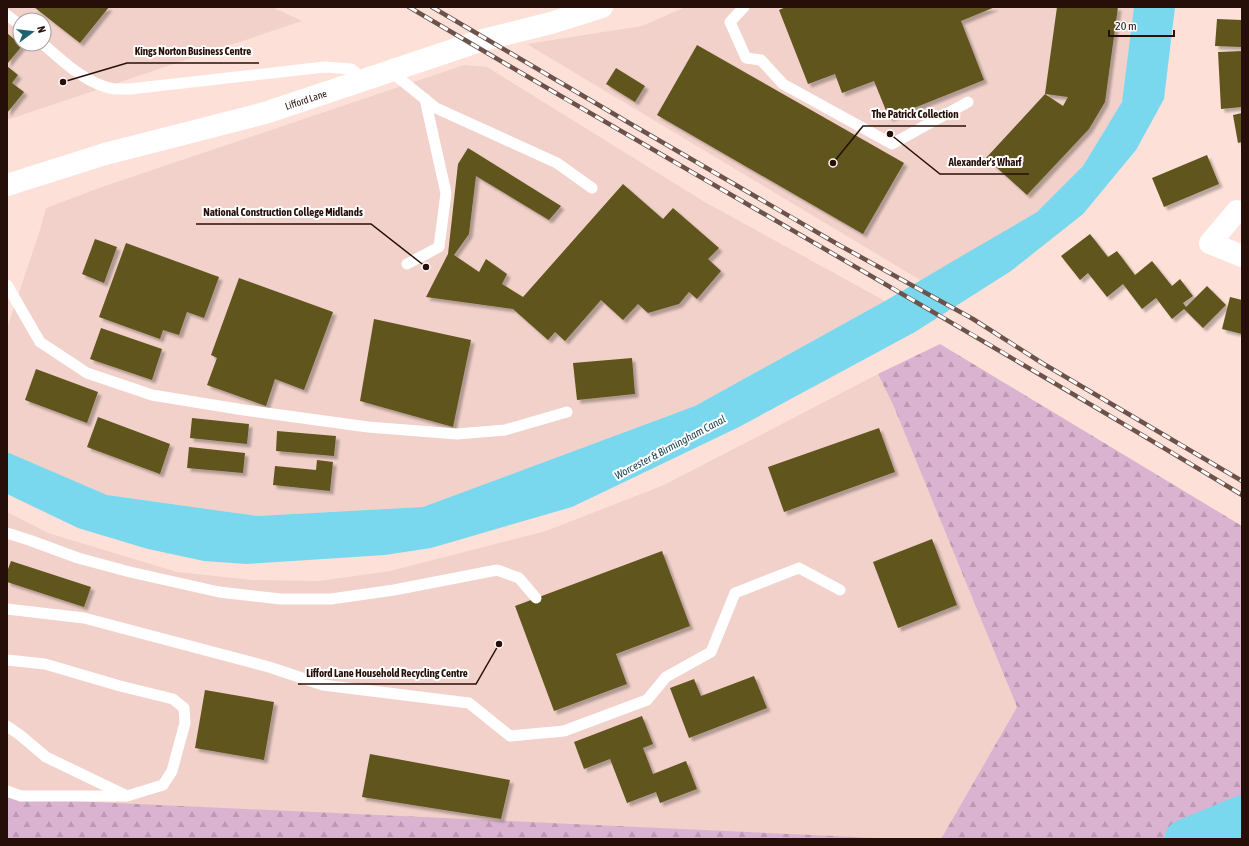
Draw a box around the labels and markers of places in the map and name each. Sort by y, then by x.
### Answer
callout: Kings Norton Business Centre [127,40,259,63]
callout: The Patrick Collection [863,103,966,126]
callout: Alexander's Wharf [940,151,1029,174]
callout: National Construction College Midlands [196,201,371,224]
callout: Lifford Lane Household Recycling Centre [298,661,476,684]

